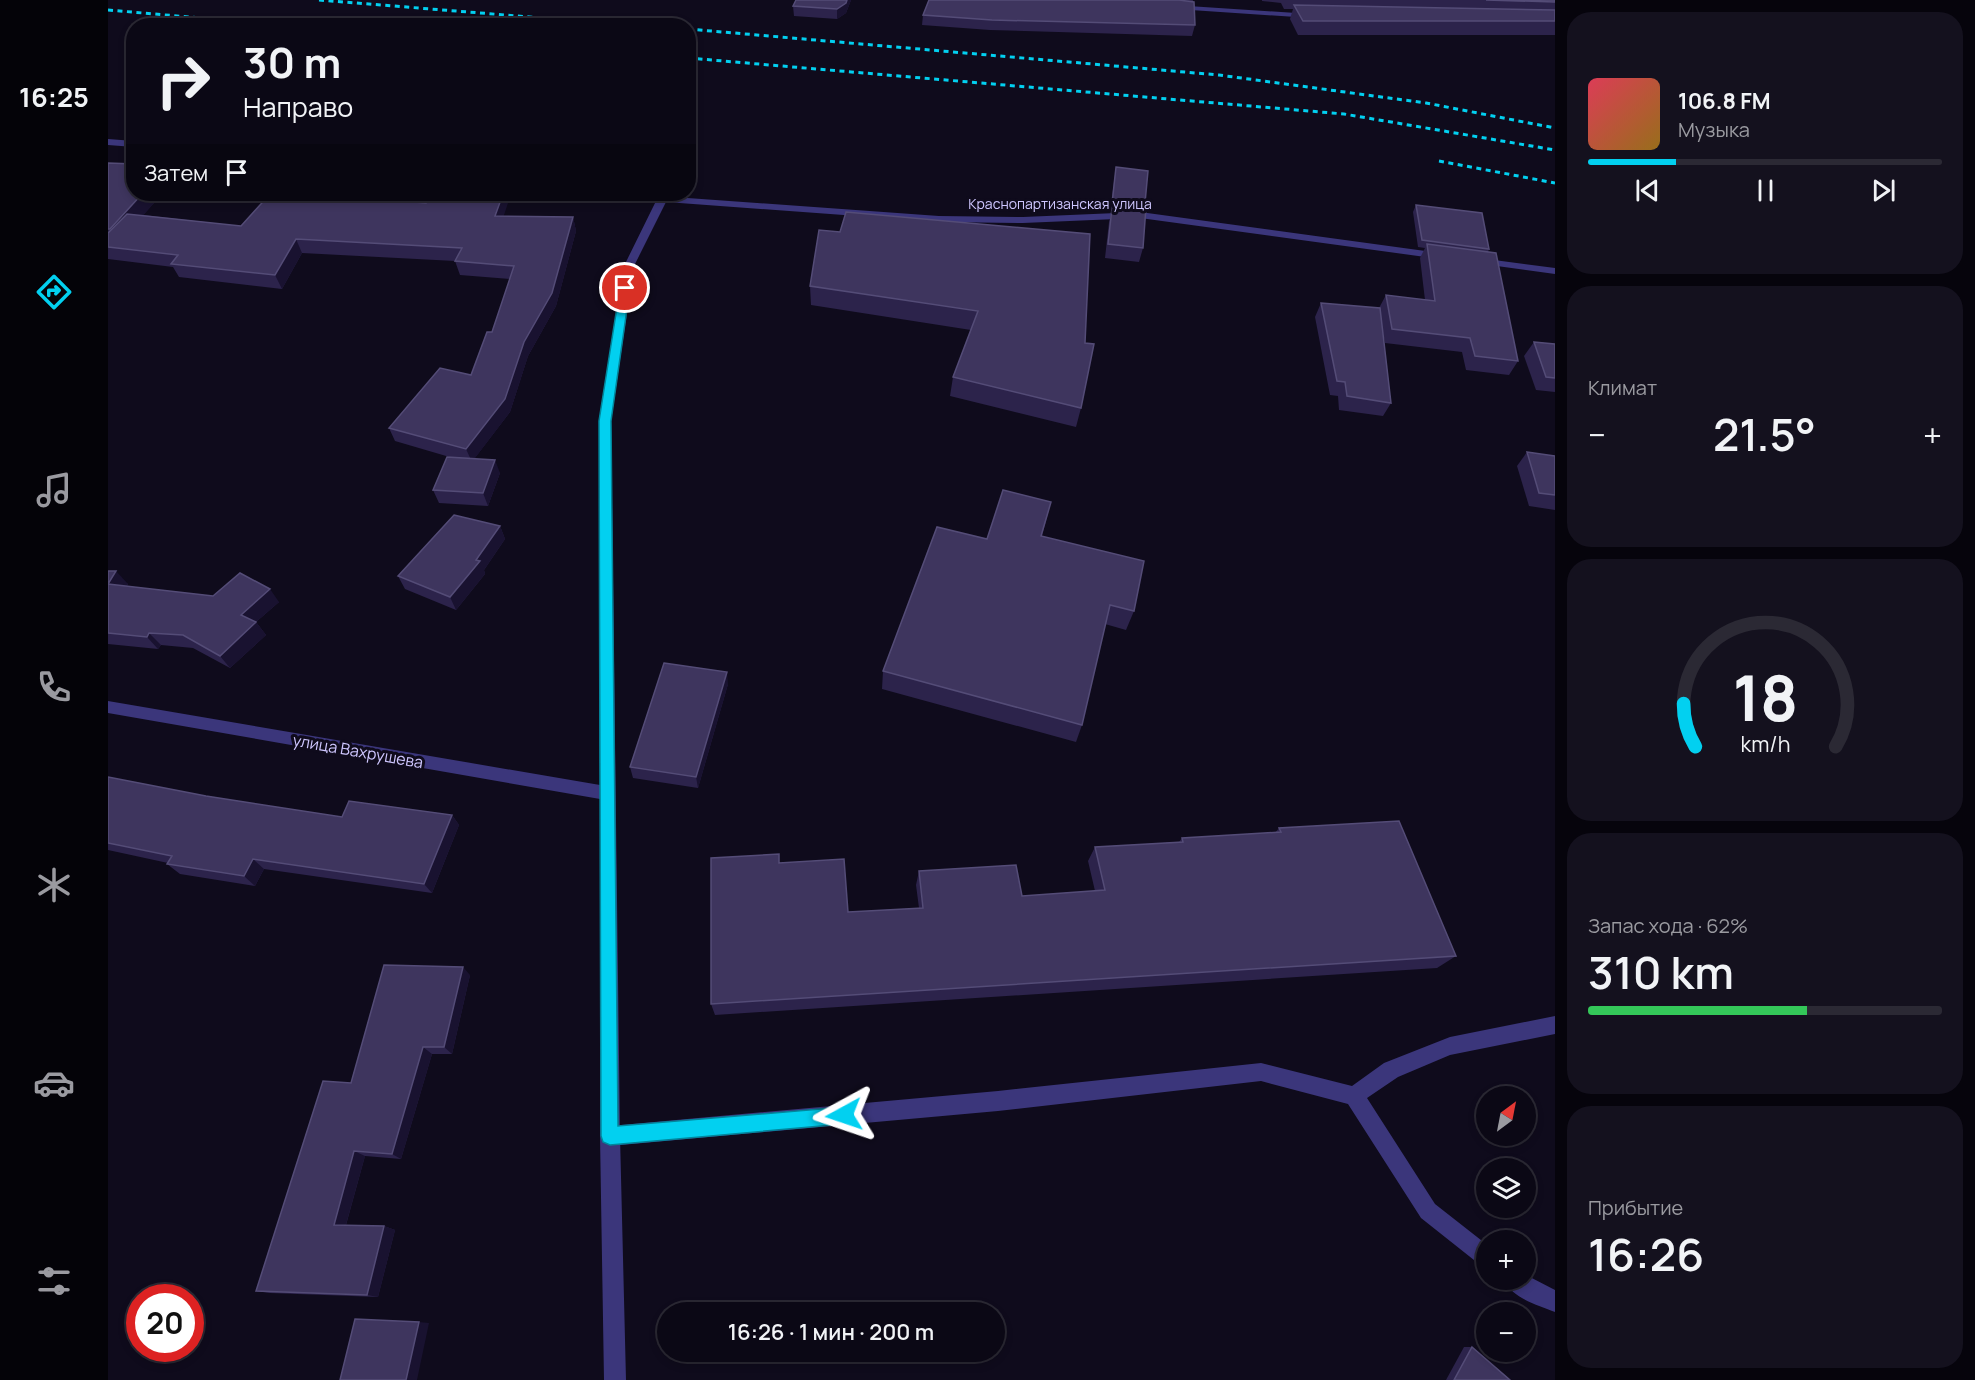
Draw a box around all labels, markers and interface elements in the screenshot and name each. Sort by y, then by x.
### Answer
text: 30 m [243,33,341,91]
icon: right [144,42,222,120]
text: 16:25 [19,78,89,115]
text: 106.8 FM [1678,86,1771,116]
text: Направо [243,88,353,125]
text: Музыка [1678,116,1750,143]
icon: arrive [220,156,253,189]
text: Затем [144,158,208,188]
icon: previous [1631,174,1664,207]
icon: pause [1749,174,1782,207]
icon: next [1867,174,1900,207]
street label: Краснопартизанская улица [968,194,1152,213]
pin [599,262,650,313]
icon: directions [33,271,75,313]
icon: arrive [608,271,641,304]
text: Климат [1588,374,1657,401]
text: 21.5° [1713,403,1816,465]
text: − [1588,412,1606,457]
text: + [1923,412,1942,457]
icon: music [33,469,75,511]
text: 18 [1732,654,1798,740]
icon: phone [33,666,75,708]
street label: улица Вахрушева [291,729,425,773]
text: km/h [1740,729,1790,758]
icon: climate [33,864,75,906]
text: Запас хода · 62% [1588,912,1748,939]
text: 310 km [1588,941,1734,1003]
icon: car [33,1062,75,1104]
position arrow [812,1083,876,1147]
north arrow [1476,1086,1536,1146]
map controls [1476,1086,1536,1362]
button: layers [1476,1158,1536,1218]
text: Прибытие [1588,1194,1683,1221]
text: 16:26 [1588,1223,1704,1285]
button: + [1476,1230,1536,1290]
icon: filters [33,1260,75,1302]
speed limit sign: 20 [126,1284,204,1362]
button: − [1476,1302,1536,1362]
text: 16:26 · 1 мин · 200 m [728,1317,934,1347]

